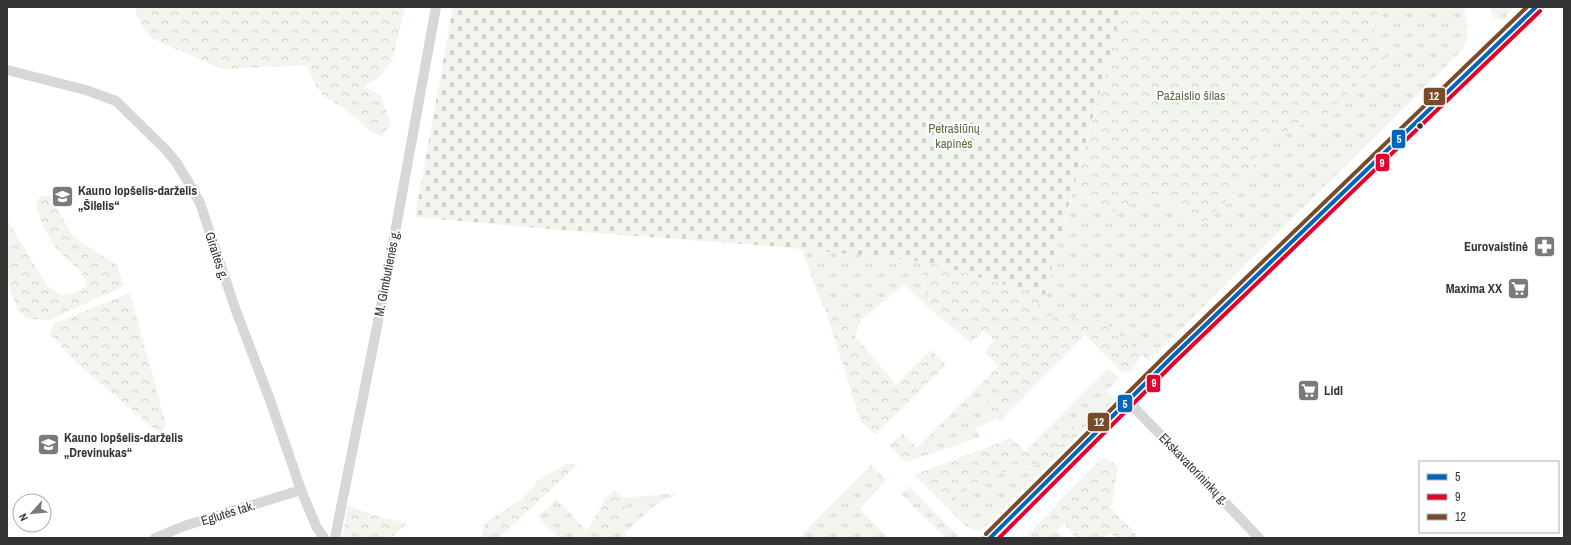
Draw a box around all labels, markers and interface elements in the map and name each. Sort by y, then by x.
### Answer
park label: Pažaislio šilas [1157,87,1225,104]
line badge: 12 [1423,87,1446,106]
text: 12 [1429,89,1439,103]
park label: Petrašiūnų kapinės [928,120,980,152]
unlabelled marker [1415,121,1425,131]
line badge: 5 [1391,129,1406,149]
text: 5 [1396,132,1402,146]
line badge: 9 [1375,153,1390,172]
text: 9 [1379,156,1385,170]
place label: Kauno lopšelis-darželis „Šilelis“ [78,182,197,214]
school or university icon: Kauno lopšelis-darželis „Šilelis“ [50,184,76,210]
street label: M. Gimbutienės g. [370,228,404,318]
street label: Giraitės g. [201,230,233,282]
pharmacy icon: Eurovaistinė [1531,233,1557,259]
place label: Eurovaistinė [1464,238,1528,255]
supermarket icon: Maxima XX [1505,275,1531,301]
place label: Maxima XX [1446,280,1503,297]
line badge: 9 [1146,374,1161,393]
text: 9 [1151,376,1157,390]
supermarket icon: Lidl [1296,377,1322,403]
place label: Lidl [1324,382,1343,399]
line badge: 5 [1117,394,1133,413]
text: 5 [1122,397,1128,411]
line badge: 12 [1087,412,1110,432]
text: 12 [1094,415,1104,429]
place label: Kauno lopšelis-darželis „Drevinukas“ [64,429,183,461]
street label: Ekskavatorininkų g. [1155,429,1233,509]
school or university icon: Kauno lopšelis-darželis „Drevinukas“ [35,431,61,457]
legend [1419,461,1559,533]
text: 5 [1455,469,1461,485]
text: 9 [1455,489,1460,505]
north arrow [12,493,52,533]
street label: Eglutės tak. [199,497,257,529]
text: 12 [1455,509,1466,525]
text: N [15,511,31,524]

